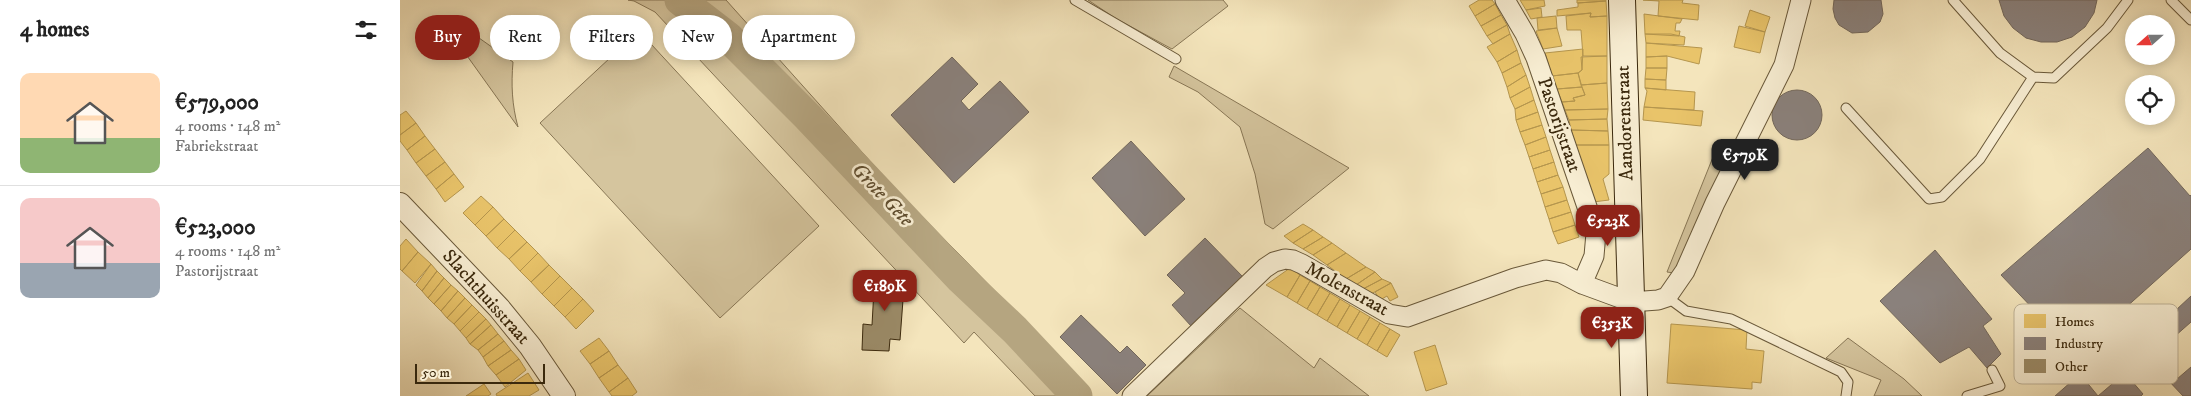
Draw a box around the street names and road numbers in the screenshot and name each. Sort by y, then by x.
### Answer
street label: Aandorenstraat [1611,65,1639,181]
street label: Pastorijstraat [1532,74,1586,176]
street label: Slachthuisstraat [437,245,535,349]
street label: Molenstraat [1301,257,1393,321]

